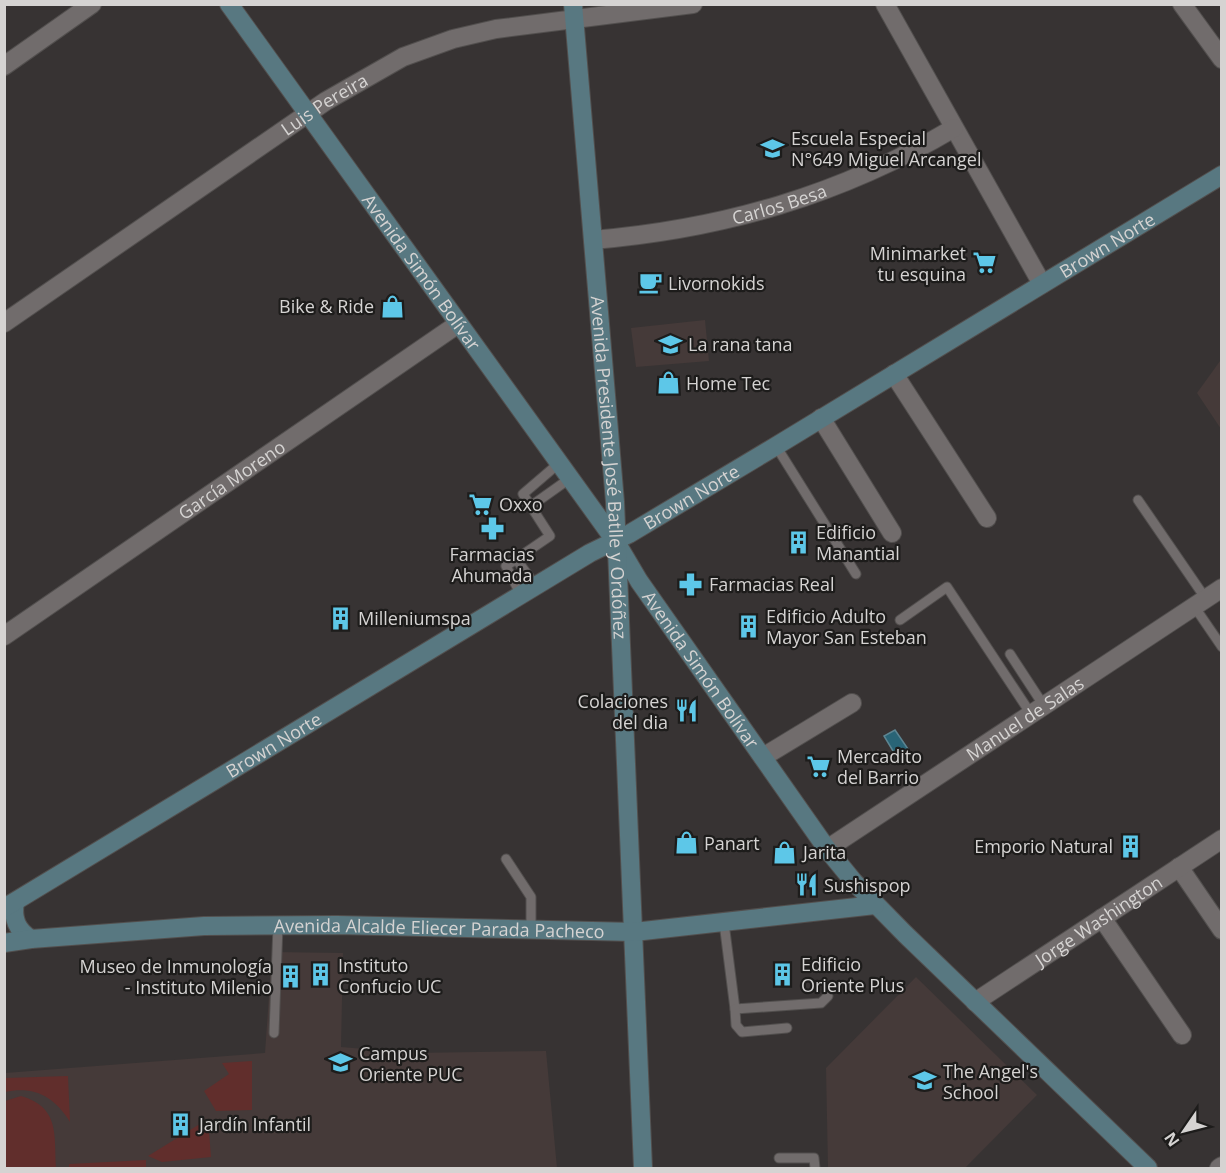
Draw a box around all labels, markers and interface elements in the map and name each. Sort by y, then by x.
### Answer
street label: Luis Pereira [276,68,372,141]
place label: Escuela Especial N°649 Miguel Arcangel [791,126,982,171]
school or university icon: Escuela Especial N°649 Miguel Arcangel [760,135,786,161]
street label: Carlos Besa [729,178,830,230]
street label: Avenida Simón Bolívar [357,189,487,355]
street label: Brown Norte [1055,207,1159,283]
place label: Minimarket tu esquina [870,241,966,286]
supermarket icon: Minimarket tu esquina [971,250,997,276]
cafe icon: Livornokids [637,270,663,296]
place label: Livornokids [668,271,765,295]
shop icon: Bike & Ride [379,293,405,319]
place label: Bike & Ride [279,294,374,318]
street label: Avenida Presidente José Batlle y Ordóñez [586,295,633,640]
school or university icon: La rana tana [657,331,683,357]
place label: La rana tana [688,332,793,356]
shop icon: Home Tec [655,370,681,396]
place label: Home Tec [686,371,771,395]
street label: García Moreno [173,434,290,525]
street label: Brown Norte [639,459,744,535]
supermarket icon: Oxxo [468,491,494,517]
place label: Oxxo [499,492,543,516]
pharmacy icon: Farmacias Ahumada [479,515,505,541]
place label: Edificio Manantial [816,520,900,565]
building icon: Edificio Manantial [785,529,811,555]
place label: Farmacias Ahumada [449,542,535,587]
pharmacy icon: Farmacias Real [678,571,704,597]
place label: Farmacias Real [709,572,835,596]
street label: Avenida Simón Bolívar [637,586,765,754]
place label: Edificio Adulto Mayor San Esteban [766,604,927,649]
building icon: Milleniumspa [327,605,353,631]
place label: Milleniumspa [358,606,471,630]
building icon: Edificio Adulto Mayor San Esteban [735,613,761,639]
street label: Manuel de Salas [961,671,1088,766]
place label: Colaciones del dia [578,689,668,734]
restaurant icon: Colaciones del dia [673,698,699,724]
street label: Brown Norte [221,707,326,783]
place label: Mercadito del Barrio [837,744,922,789]
supermarket icon: Mercadito del Barrio [806,753,832,779]
shop icon: Panart [673,830,699,856]
place label: Panart [704,831,760,855]
building icon: Emporio Natural [1118,833,1144,859]
place label: Emporio Natural [974,834,1113,858]
shop icon: Jarita [772,839,798,865]
place label: Jarita [801,840,846,864]
street label: Jorge Washington [1029,870,1167,972]
restaurant icon: Sushispop [793,872,819,898]
place label: Sushispop [824,873,911,897]
street label: Avenida Alcalde Eliecer Parada Pacheco [274,913,605,943]
place label: Edificio Oriente Plus [801,952,904,997]
place label: Instituto Confucio UC [338,953,441,998]
place label: Museo de Inmunología - Instituto Milenio [79,954,272,999]
building icon: Edificio Oriente Plus [770,961,796,987]
building icon: Instituto Confucio UC [307,962,333,988]
building icon: Museo de Inmunología - Instituto Milenio [277,963,303,989]
place label: Campus Oriente PUC [359,1041,463,1086]
school or university icon: Campus Oriente PUC [328,1050,354,1076]
place label: The Angel's School [943,1059,1038,1104]
school or university icon: The Angel's School [912,1068,938,1094]
north arrow [1154,1101,1214,1161]
building icon: Jardín Infantil [168,1111,194,1137]
place label: Jardín Infantil [197,1112,311,1136]
text: N [1159,1128,1184,1151]

